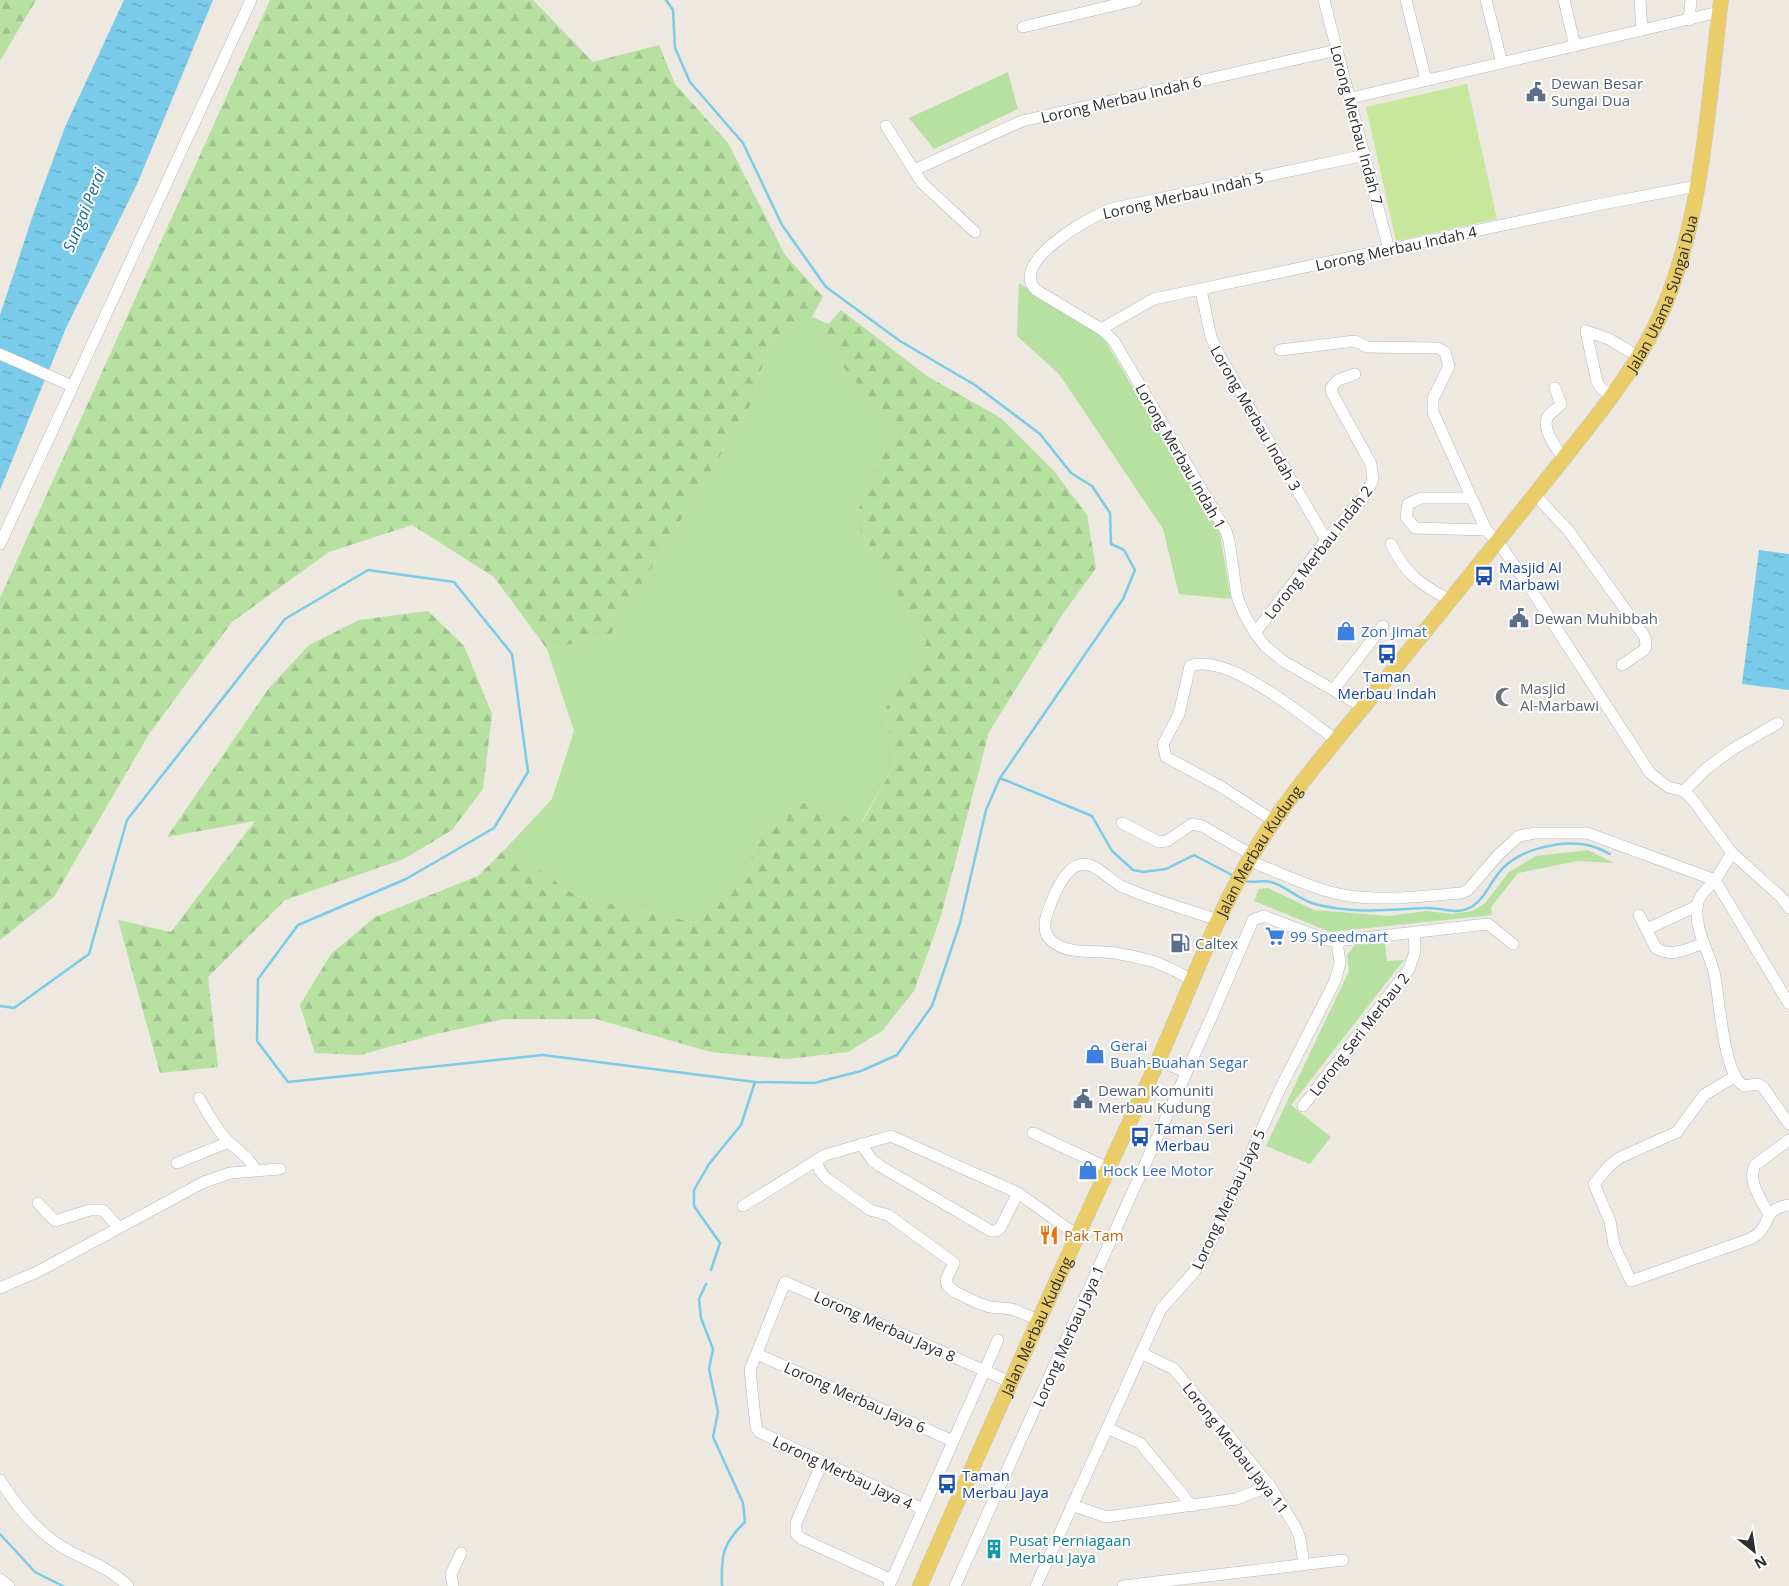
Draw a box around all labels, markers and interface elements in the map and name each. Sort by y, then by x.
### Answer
street label: Lorong Merbau Indah 7 [1326,43,1388,207]
street label: Lorong Merbau Indah 6 [1039,71,1203,127]
place label: Dewan Besar Sungai Dua [1551,73,1643,110]
public building icon: Dewan Besar Sungai Dua [1525,81,1547,103]
water label: Sungai Perai [57,164,111,255]
street label: Lorong Merbau Indah 5 [1101,167,1265,223]
street label: Jalan Utama Sungai Dua [1620,213,1702,377]
street label: Lorong Merbau Indah 4 [1313,221,1479,275]
street label: Lorong Merbau Indah 3 [1206,342,1306,494]
street label: Lorong Merbau Indah 1 [1131,380,1231,532]
street label: Lorong Merbau Indah 2 [1259,481,1377,623]
place label: Masjid Al Marbawi [1499,557,1562,594]
bus stop icon: Masjid Al Marbawi [1473,565,1495,587]
public building icon: Dewan Muhibbah [1508,607,1530,629]
place label: Dewan Muhibbah [1534,608,1658,628]
shop icon: Zon Jimat [1335,620,1357,642]
place label: Zon Jimat [1361,621,1427,641]
bus stop icon: Taman Merbau Indah [1376,643,1398,665]
place label: Taman Merbau Indah [1338,666,1436,703]
place label: Masjid Al-Marbawi [1520,678,1599,715]
mosque icon: Masjid Al-Marbawi [1494,686,1516,708]
street label: Jalan Merbau Kudung [1211,781,1306,922]
supermarket icon: 99 Speedmart [1264,925,1286,947]
place label: 99 Speedmart [1290,926,1388,946]
fuel station icon: Caltex [1169,932,1191,954]
place label: Caltex [1195,933,1238,953]
street label: Lorong Seri Merbau 2 [1305,968,1413,1100]
place label: Gerai Buah-Buahan Segar [1110,1035,1248,1072]
shop icon: Gerai Buah-Buahan Segar [1084,1043,1106,1065]
place label: Dewan Komuniti Merbau Kudung [1098,1080,1214,1117]
public building icon: Dewan Komuniti Merbau Kudung [1072,1088,1094,1110]
place label: Taman Seri Merbau [1155,1118,1233,1155]
bus stop icon: Taman Seri Merbau [1129,1126,1151,1148]
street label: Lorong Merbau Jaya 5 [1187,1126,1269,1272]
shop icon: Hock Lee Motor [1077,1159,1099,1181]
place label: Hock Lee Motor [1103,1160,1214,1180]
restaurant icon: Pak Tam [1038,1224,1060,1246]
place label: Pak Tam [1064,1225,1124,1245]
street label: Jalan Merbau Kudung [995,1253,1077,1400]
street label: Lorong Merbau Jaya 1 [1028,1262,1108,1410]
street label: Lorong Merbau Jaya 8 [811,1286,959,1366]
street label: Lorong Merbau Jaya 6 [781,1357,929,1437]
street label: Lorong Merbau Jaya 11 [1179,1378,1293,1518]
street label: Lorong Merbau Jaya 4 [770,1431,917,1513]
place label: Taman Merbau Jaya [962,1465,1049,1502]
bus stop icon: Taman Merbau Jaya [936,1473,958,1495]
north arrow [1729,1526,1779,1576]
place label: Pusat Perniagaan Merbau Jaya [1009,1530,1131,1567]
building icon: Pusat Perniagaan Merbau Jaya [983,1538,1005,1560]
text: N [1751,1552,1770,1574]

